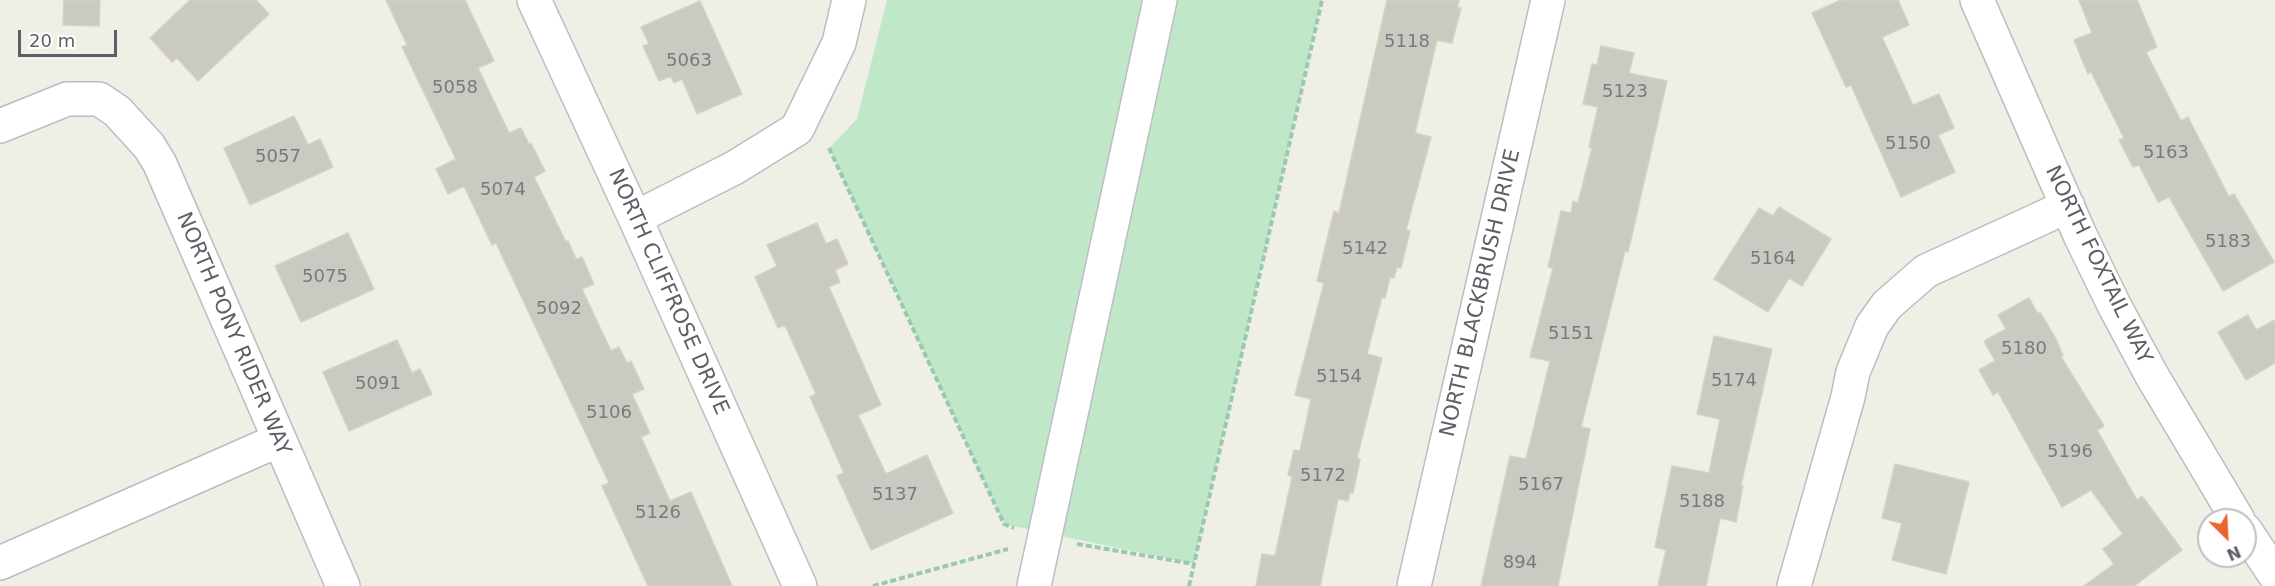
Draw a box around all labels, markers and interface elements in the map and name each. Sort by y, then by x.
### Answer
scale bar [21,18,120,56]
text: 20 m [29,30,75,51]
house number: 5118 [1384,31,1430,53]
house number: 5063 [666,50,712,72]
house number: 5058 [432,77,478,99]
house number: 5123 [1602,81,1648,103]
house number: 5150 [1885,133,1931,155]
house number: 5163 [2143,142,2189,164]
house number: 5057 [255,146,301,168]
street label: NORTH BLACKBRUSH DRIVE [1436,147,1526,439]
street label: NORTH FOXTAIL WAY [2039,162,2157,368]
street label: NORTH CLIFFROSE DRIVE [602,165,734,419]
house number: 5074 [480,179,526,201]
street label: NORTH PONY RIDER WAY [170,209,296,459]
house number: 5183 [2205,231,2251,253]
house number: 5142 [1342,238,1388,260]
house number: 5164 [1750,248,1796,270]
house number: 5075 [302,266,348,288]
house number: 5092 [536,298,582,320]
house number: 5151 [1548,323,1594,345]
house number: 5180 [2001,338,2047,360]
house number: 5154 [1316,366,1362,388]
house number: 5174 [1711,370,1757,392]
house number: 5091 [355,373,401,395]
house number: 5106 [586,402,632,424]
house number: 5196 [2047,441,2093,463]
house number: 5172 [1300,465,1346,487]
house number: 5167 [1518,474,1564,496]
house number: 5137 [872,484,918,506]
house number: 5188 [1679,491,1725,513]
house number: 5126 [635,502,681,524]
north arrow [2197,508,2257,568]
text: N [2224,542,2244,564]
house number: 894 [1503,552,1537,574]

